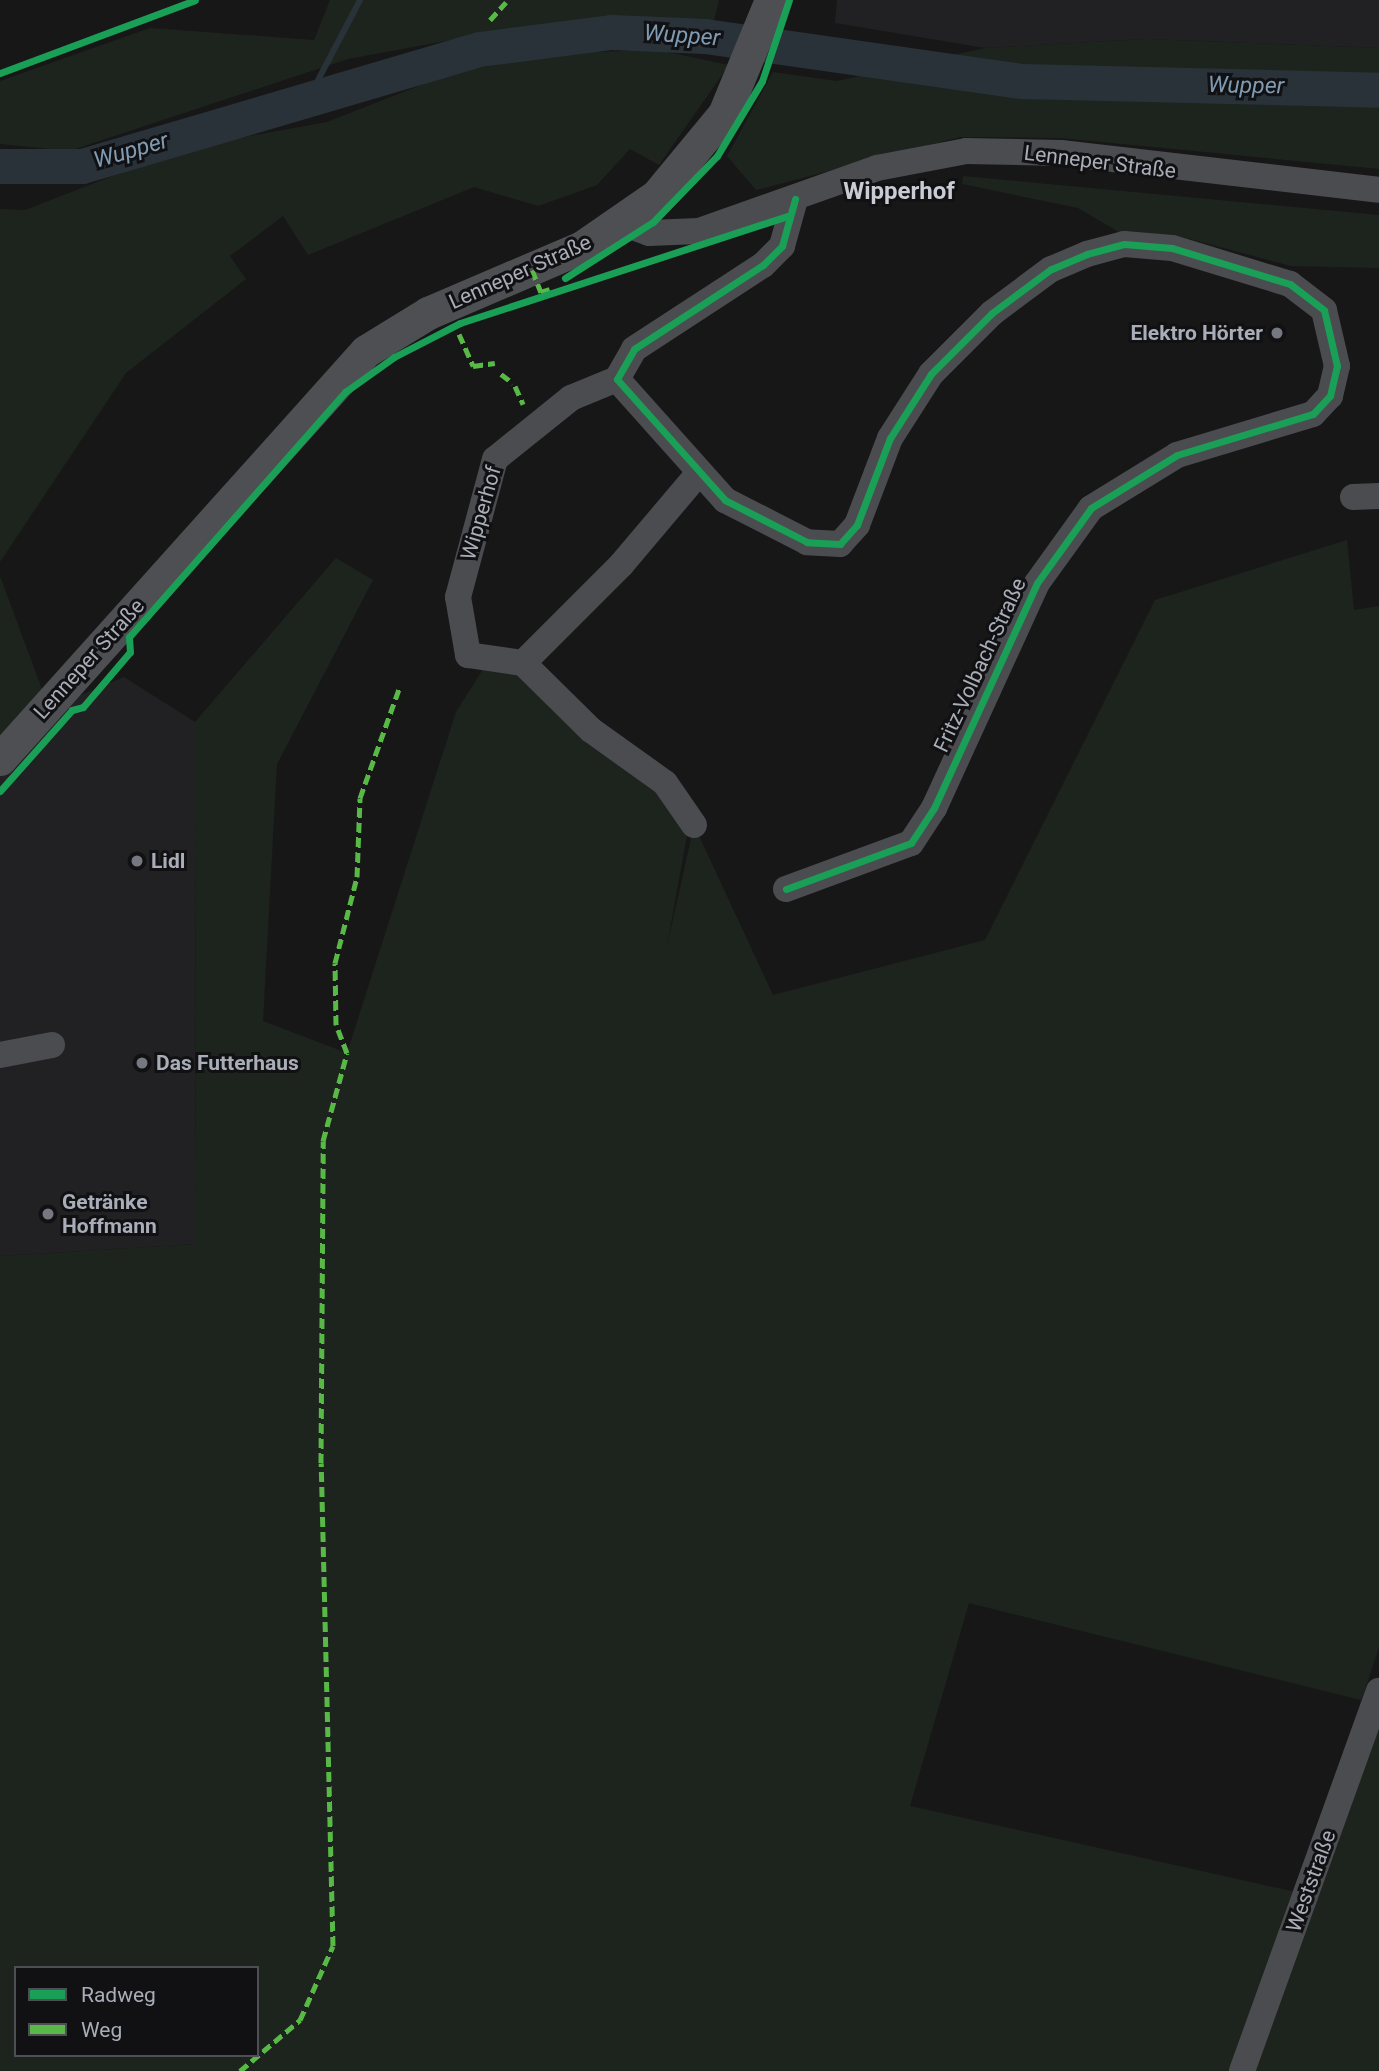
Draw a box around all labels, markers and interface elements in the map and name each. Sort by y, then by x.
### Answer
water label: Wupper [643,20,721,52]
water label: Wupper [1208,72,1284,100]
water label: Wupper [91,127,171,175]
street label: Lenneper Straße [1022,140,1178,184]
district label: Wipperhof [843,178,955,206]
street label: Lenneper Straße [445,229,595,315]
place label: Elektro Hörter [1130,320,1263,346]
marker: Elektro Hörter [1269,325,1285,341]
street label: Wipperhof [456,463,506,563]
street label: Fritz-Volbach-Straße [929,574,1031,756]
street label: Lenneper Straße [28,594,150,724]
place label: Lidl [151,848,185,874]
marker: Lidl [129,853,145,869]
place label: Das Futterhaus [156,1050,299,1076]
marker: Das Futterhaus [134,1055,150,1071]
place label: Getränke Hoffmann [62,1189,157,1239]
marker: Getränke Hoffmann [40,1206,56,1222]
street label: Weststraße [1281,1827,1341,1935]
legend [14,1966,259,2057]
text: Radweg [81,1983,156,2007]
text: Weg [81,2018,122,2042]

